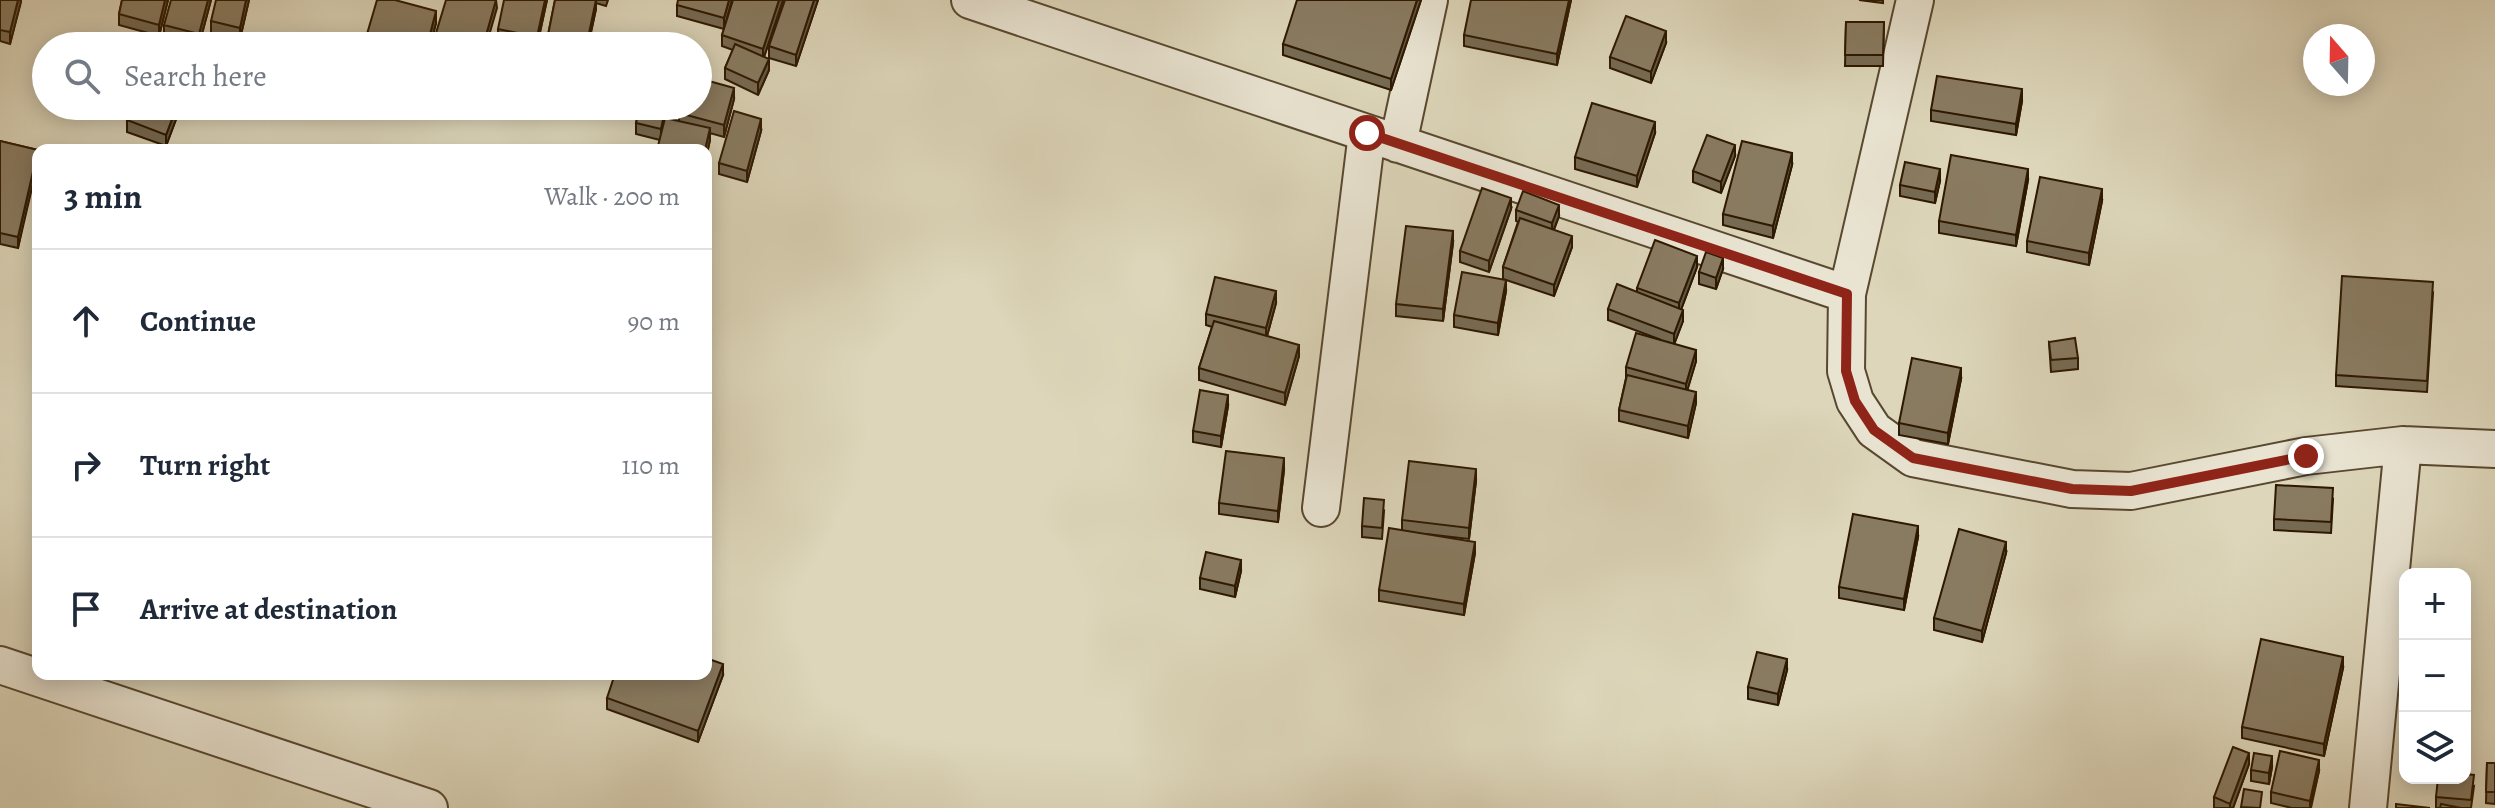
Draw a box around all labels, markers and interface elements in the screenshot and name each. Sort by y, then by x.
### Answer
north arrow [2303,24,2375,96]
search box [32,32,712,120]
icon: search [60,54,104,98]
text: Search here [124,56,267,96]
route start [1349,115,1385,151]
text: 3 min [64,173,142,220]
text: Walk · 200 m [544,179,680,214]
icon: ahead [64,299,108,343]
text: Continue [140,301,256,341]
text: 90 m [628,304,680,339]
route end [2288,438,2324,474]
icon: right [64,443,108,487]
text: Turn right [140,445,270,485]
text: 110 m [622,448,680,483]
map controls [2399,568,2471,784]
button: + [2399,568,2471,640]
icon: arrive [64,587,108,631]
text: Arrive at destination [140,589,397,629]
button: − [2399,640,2471,712]
button: layers [2399,712,2471,784]

